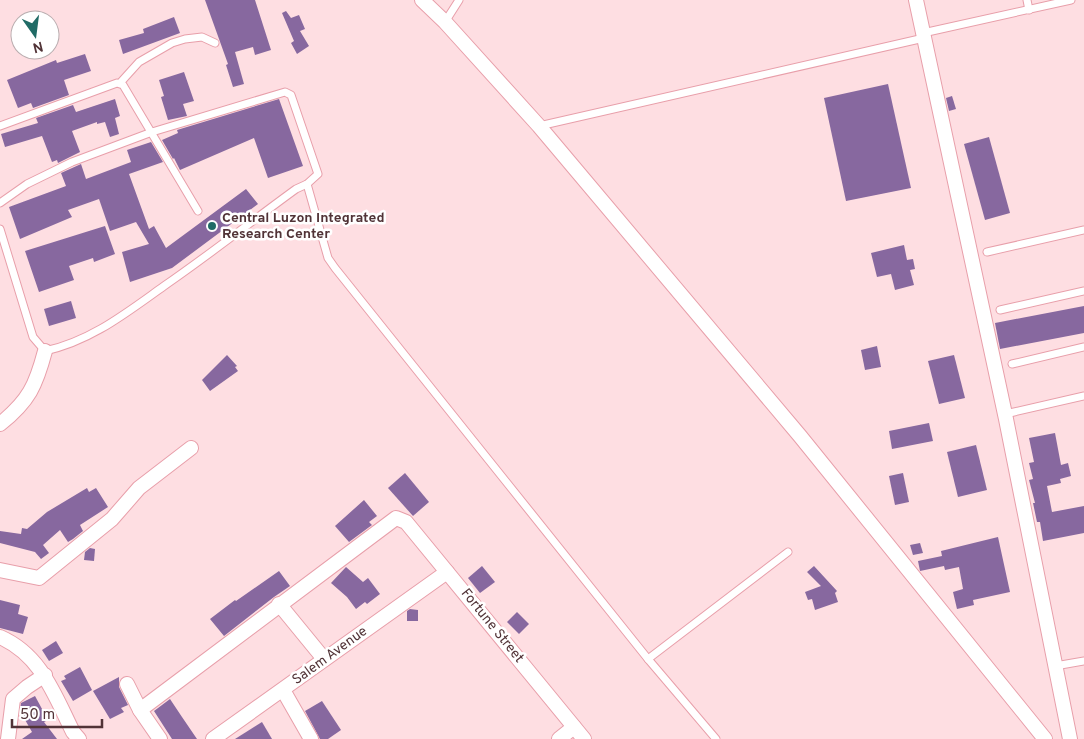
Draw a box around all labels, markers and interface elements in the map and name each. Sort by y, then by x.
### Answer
north arrow [10,10,60,60]
text: N [31,37,45,56]
place label: Central Luzon Integrated Research Center [222,210,385,243]
marker: Central Luzon Integrated Research Center [206,220,218,232]
street label: Fortune Street [457,585,527,667]
street label: Salem Avenue [289,623,371,689]
scale bar [12,696,102,728]
text: 50 m [20,706,55,725]

